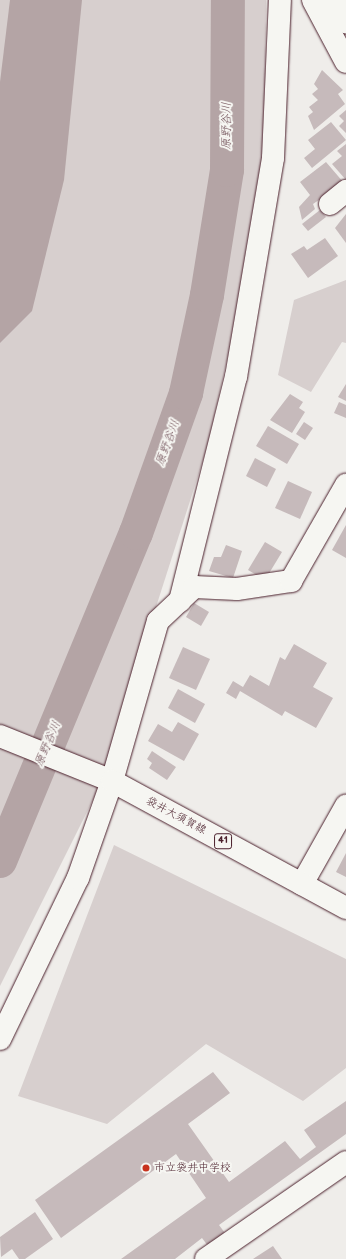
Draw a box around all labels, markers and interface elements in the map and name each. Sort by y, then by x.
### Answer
water label: 原野谷川 [220,102,234,150]
water label: 原野谷川 [153,418,183,468]
water label: 原野谷川 [32,719,64,769]
street label: 袋井大須賀線 [144,795,208,837]
road number: 41 [214,833,232,849]
place label: 市立袋井中学校 [154,1161,231,1175]
marker: 市立袋井中学校 [141,1163,151,1173]

